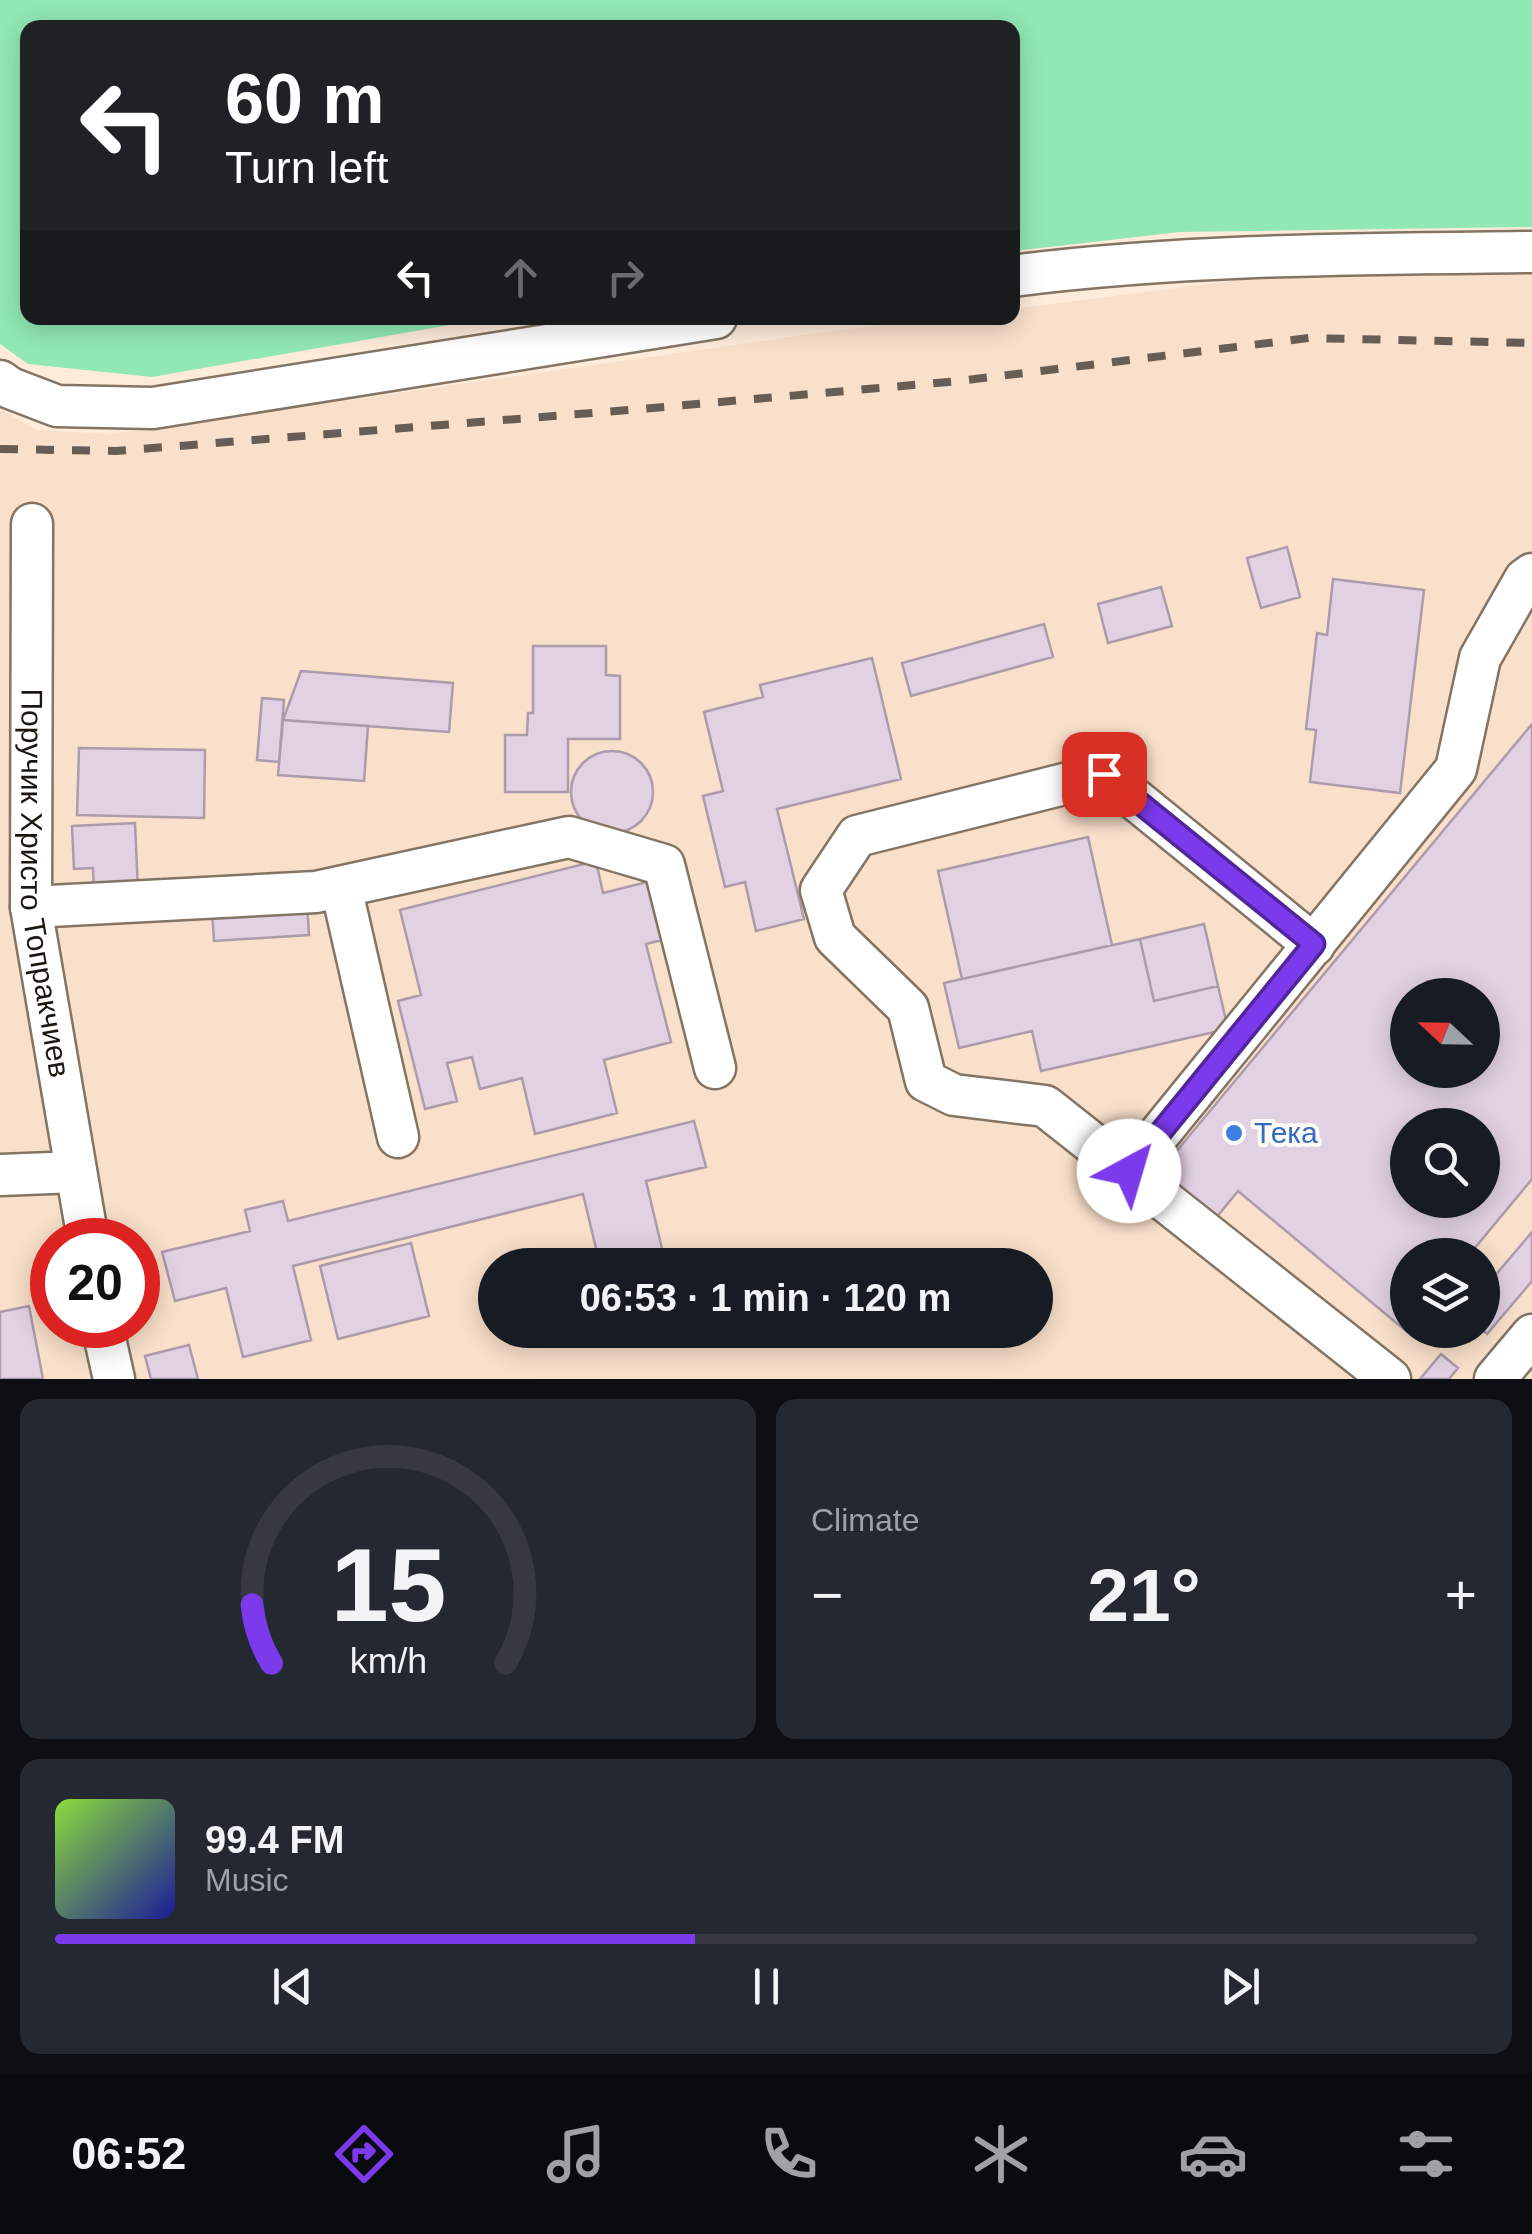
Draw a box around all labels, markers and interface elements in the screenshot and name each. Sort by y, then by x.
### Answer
icon: left [60,60,190,190]
text: 60 m [225,60,385,138]
text: Turn left [225,142,388,193]
icon: left [388,250,443,305]
icon: ahead [493,250,548,305]
icon: right [598,250,653,305]
street label: Поручик Христо Топракчиев [15,689,77,1080]
pin [1062,732,1147,817]
icon: arrive [1077,747,1132,802]
north arrow [1390,978,1500,1088]
map controls [1390,978,1500,1348]
button: search [1390,1108,1500,1218]
place label: Тека [1254,1116,1318,1149]
position arrow [1077,1119,1181,1223]
marker: Тека [1223,1122,1245,1144]
speed limit sign: 20 [30,1218,160,1348]
button: layers [1390,1238,1500,1348]
text: 06:53 · 1 min · 120 m [580,1277,951,1319]
text: Climate [811,1502,919,1538]
text: 15 [330,1527,446,1643]
text: 21° [1087,1553,1201,1637]
text: − [811,1564,843,1626]
text: + [1445,1564,1477,1626]
text: km/h [349,1641,427,1681]
text: 99.4 FM [205,1819,344,1861]
text: Music [205,1862,289,1898]
icon: previous [265,1959,320,2014]
icon: pause [739,1959,794,2014]
icon: next [1213,1959,1268,2014]
icon: directions [329,2119,399,2189]
icon: music [541,2119,611,2189]
icon: phone [754,2119,824,2189]
icon: climate [966,2119,1036,2189]
icon: car [1178,2119,1248,2189]
icon: filters [1391,2119,1461,2189]
text: 06:52 [71,2128,186,2179]

